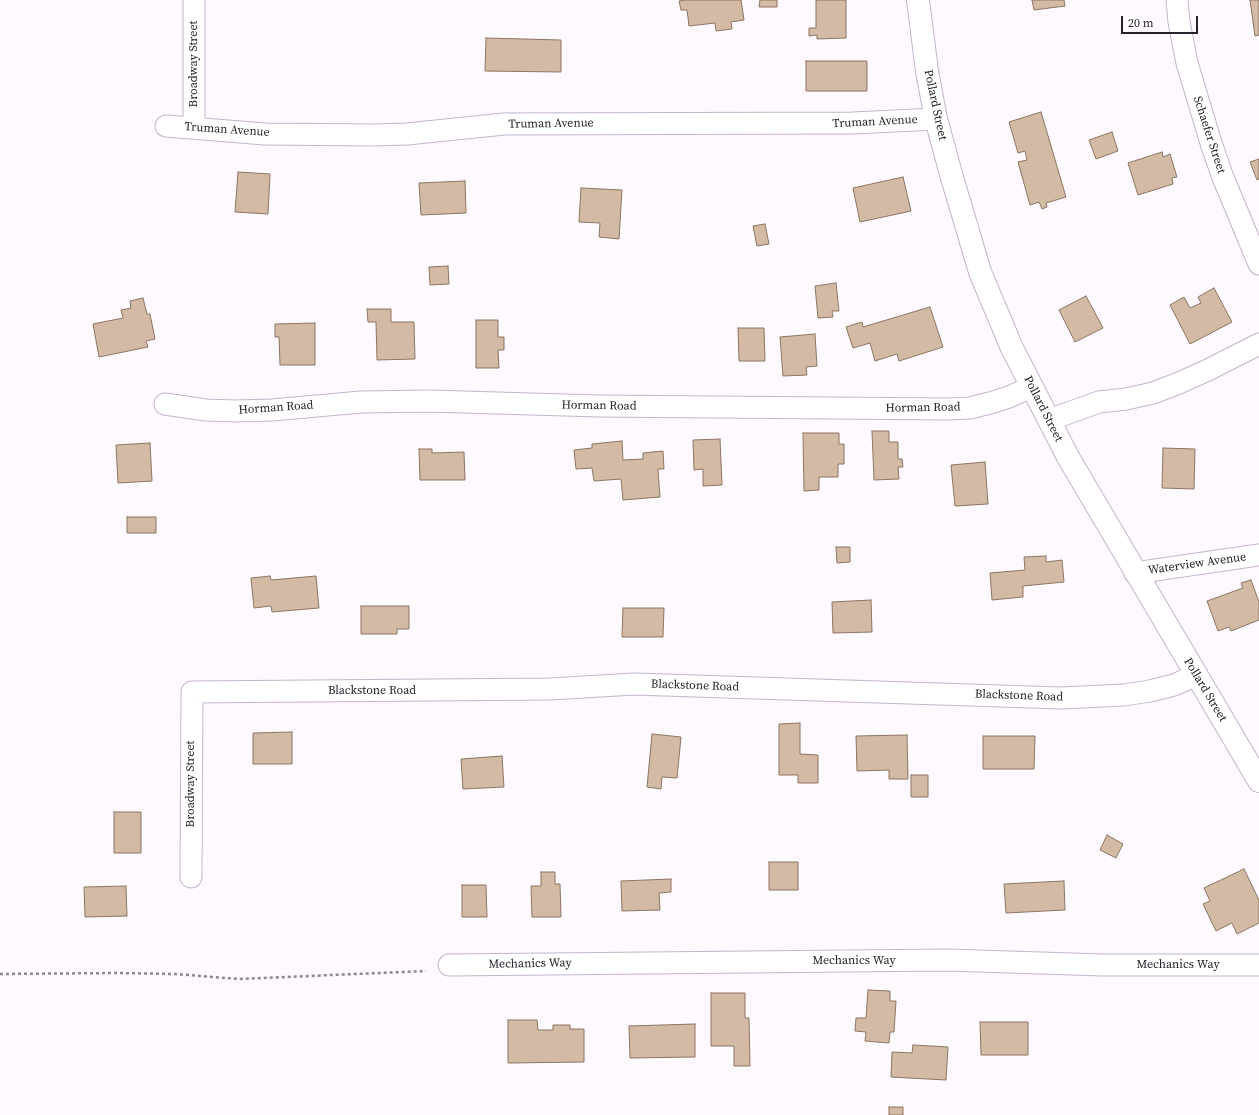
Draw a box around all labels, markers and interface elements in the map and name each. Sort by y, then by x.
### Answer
scale bar [1123,8,1200,34]
text: 20 m [1128,15,1154,31]
street label: Broadway Street [187,21,201,107]
street label: Pollard Street [920,68,950,142]
street label: Schaefer Street [1190,95,1228,175]
street label: Truman Avenue [832,113,918,131]
street label: Truman Avenue [508,116,594,132]
street label: Truman Avenue [184,120,270,140]
street label: Pollard Street [1020,374,1066,444]
street label: Horman Road [238,398,314,418]
street label: Horman Road [561,398,637,414]
street label: Horman Road [885,400,961,416]
street label: Waterview Avenue [1147,550,1247,578]
street label: Pollard Street [1180,655,1230,725]
street label: Blackstone Road [651,677,739,695]
street label: Blackstone Road [328,684,416,698]
street label: Blackstone Road [975,687,1063,705]
street label: Broadway Street [184,741,198,827]
street label: Mechanics Way [812,954,896,968]
street label: Mechanics Way [488,956,572,972]
street label: Mechanics Way [1136,958,1220,972]

